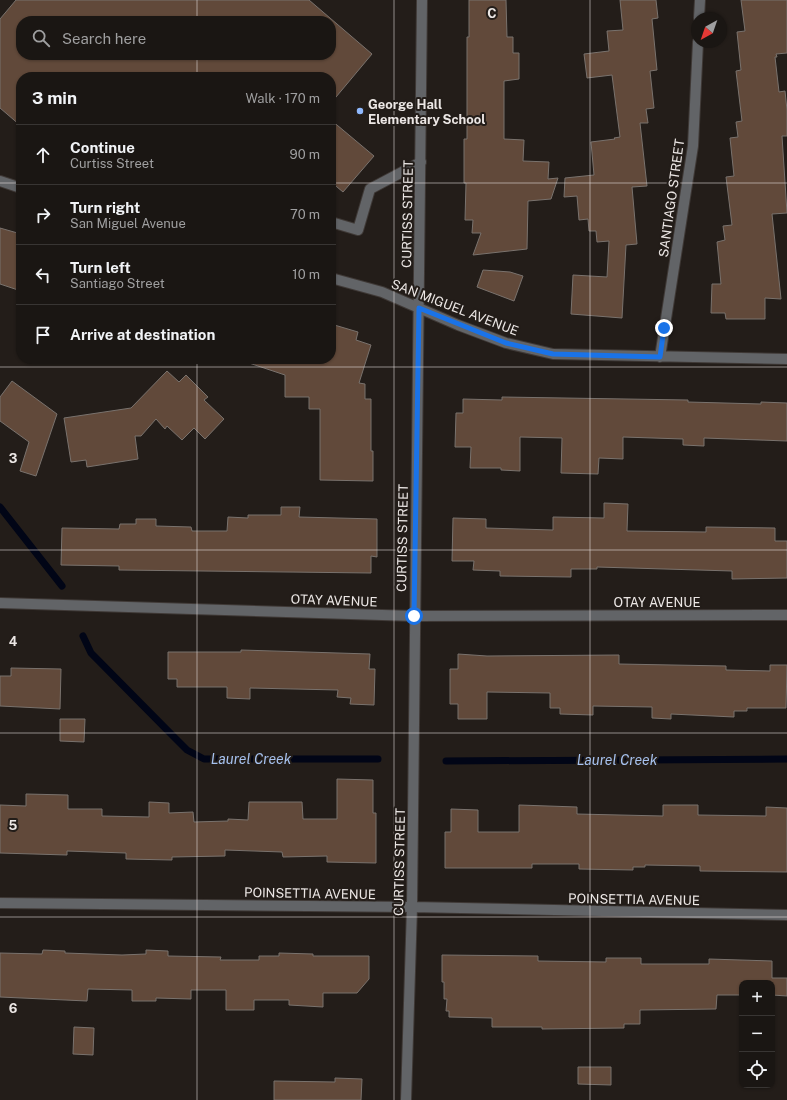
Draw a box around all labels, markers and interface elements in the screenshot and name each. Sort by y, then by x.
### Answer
text: C [487,6,497,21]
north arrow [691,12,727,48]
search box [16,16,336,60]
icon: search [30,27,52,49]
text: Search here [62,30,146,47]
text: 3 min [32,88,77,108]
text: Walk · 170 m [245,91,320,106]
place label: George Hall Elementary School [368,97,486,127]
marker: George Hall Elementary School [355,106,365,116]
street label: SANTIAGO STREET [656,138,687,258]
text: Continue [70,139,135,156]
icon: ahead [32,144,54,166]
text: 90 m [290,147,320,162]
text: Curtiss Street [70,156,154,171]
street label: CURTISS STREET [399,160,416,268]
text: Turn right [70,199,140,216]
icon: right [32,204,54,226]
text: 70 m [290,207,320,222]
text: San Miguel Avenue [70,216,186,231]
text: Turn left [70,259,131,276]
icon: left [32,264,54,286]
text: 10 m [292,267,320,282]
text: Santiago Street [70,276,165,291]
street label: SAN MIGUEL AVENUE [389,276,520,339]
route end [655,319,673,337]
icon: arrive [32,324,54,346]
text: Arrive at destination [70,326,215,343]
text: 3 [9,451,18,466]
street label: CURTISS STREET [394,484,411,592]
street label: OTAY AVENUE [290,591,378,610]
street label: OTAY AVENUE [614,595,700,610]
route start [405,607,423,625]
text: 4 [9,634,18,649]
water label: Laurel Creek [211,751,292,767]
water label: Laurel Creek [577,752,658,768]
street label: CURTISS STREET [391,808,408,916]
text: 5 [9,818,18,833]
street label: POINSETTIA AVENUE [244,885,376,902]
street label: POINSETTIA AVENUE [568,891,700,908]
map controls [739,980,775,1088]
button: + [739,980,775,1016]
text: 6 [9,1001,18,1016]
button: − [739,1016,775,1052]
button: locate [739,1052,775,1088]

